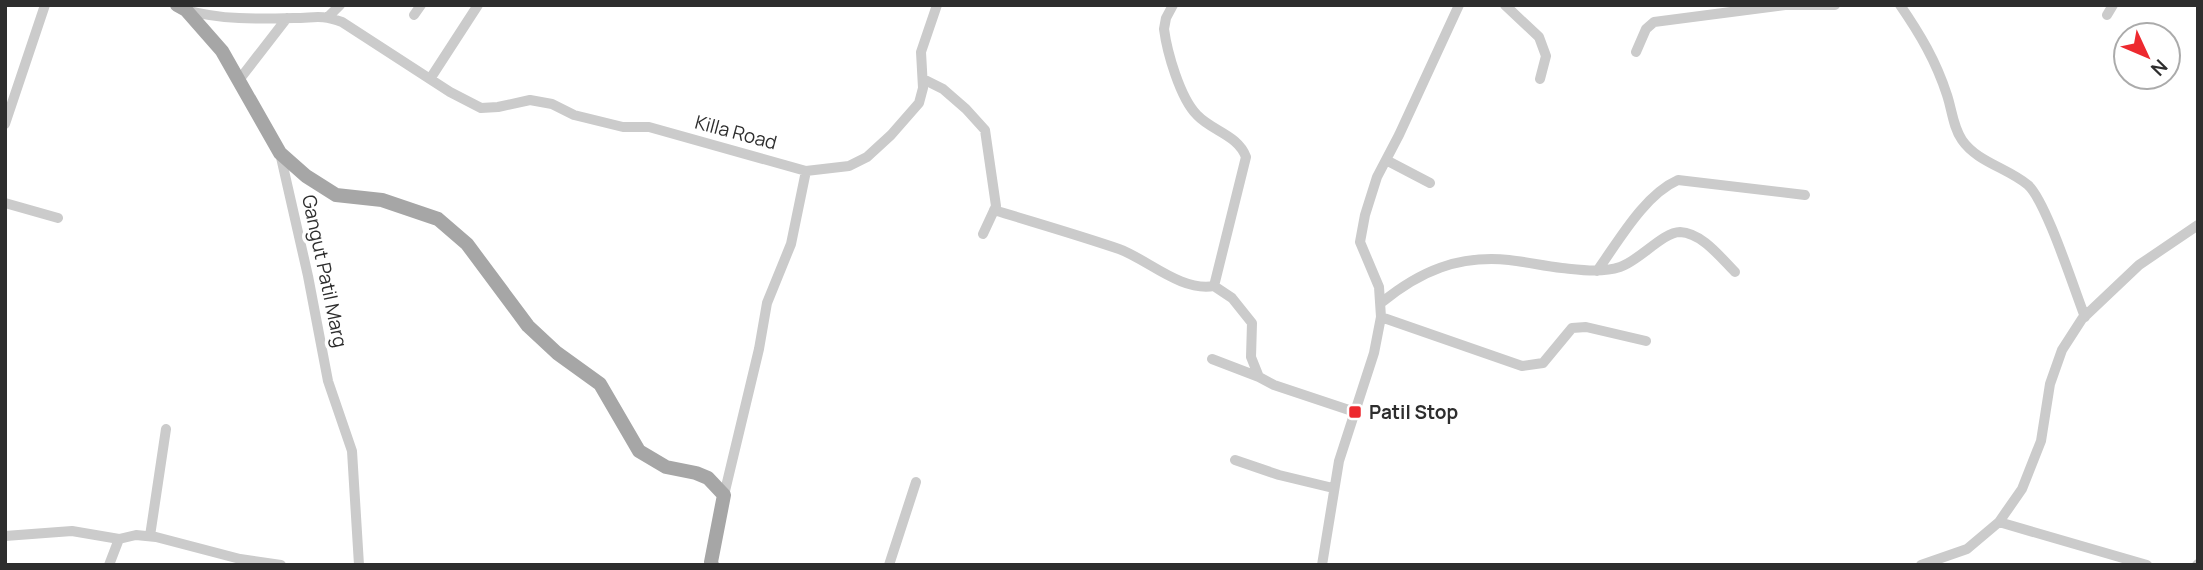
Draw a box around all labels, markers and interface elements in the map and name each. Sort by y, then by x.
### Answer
north arrow [2112,21,2182,91]
text: N [2145,54,2173,82]
street label: Killa Road [692,109,780,155]
street label: Gangut Patil Marg [296,192,354,350]
place label: Patil Stop [1369,399,1458,425]
marker: Patil Stop [1347,404,1363,420]

